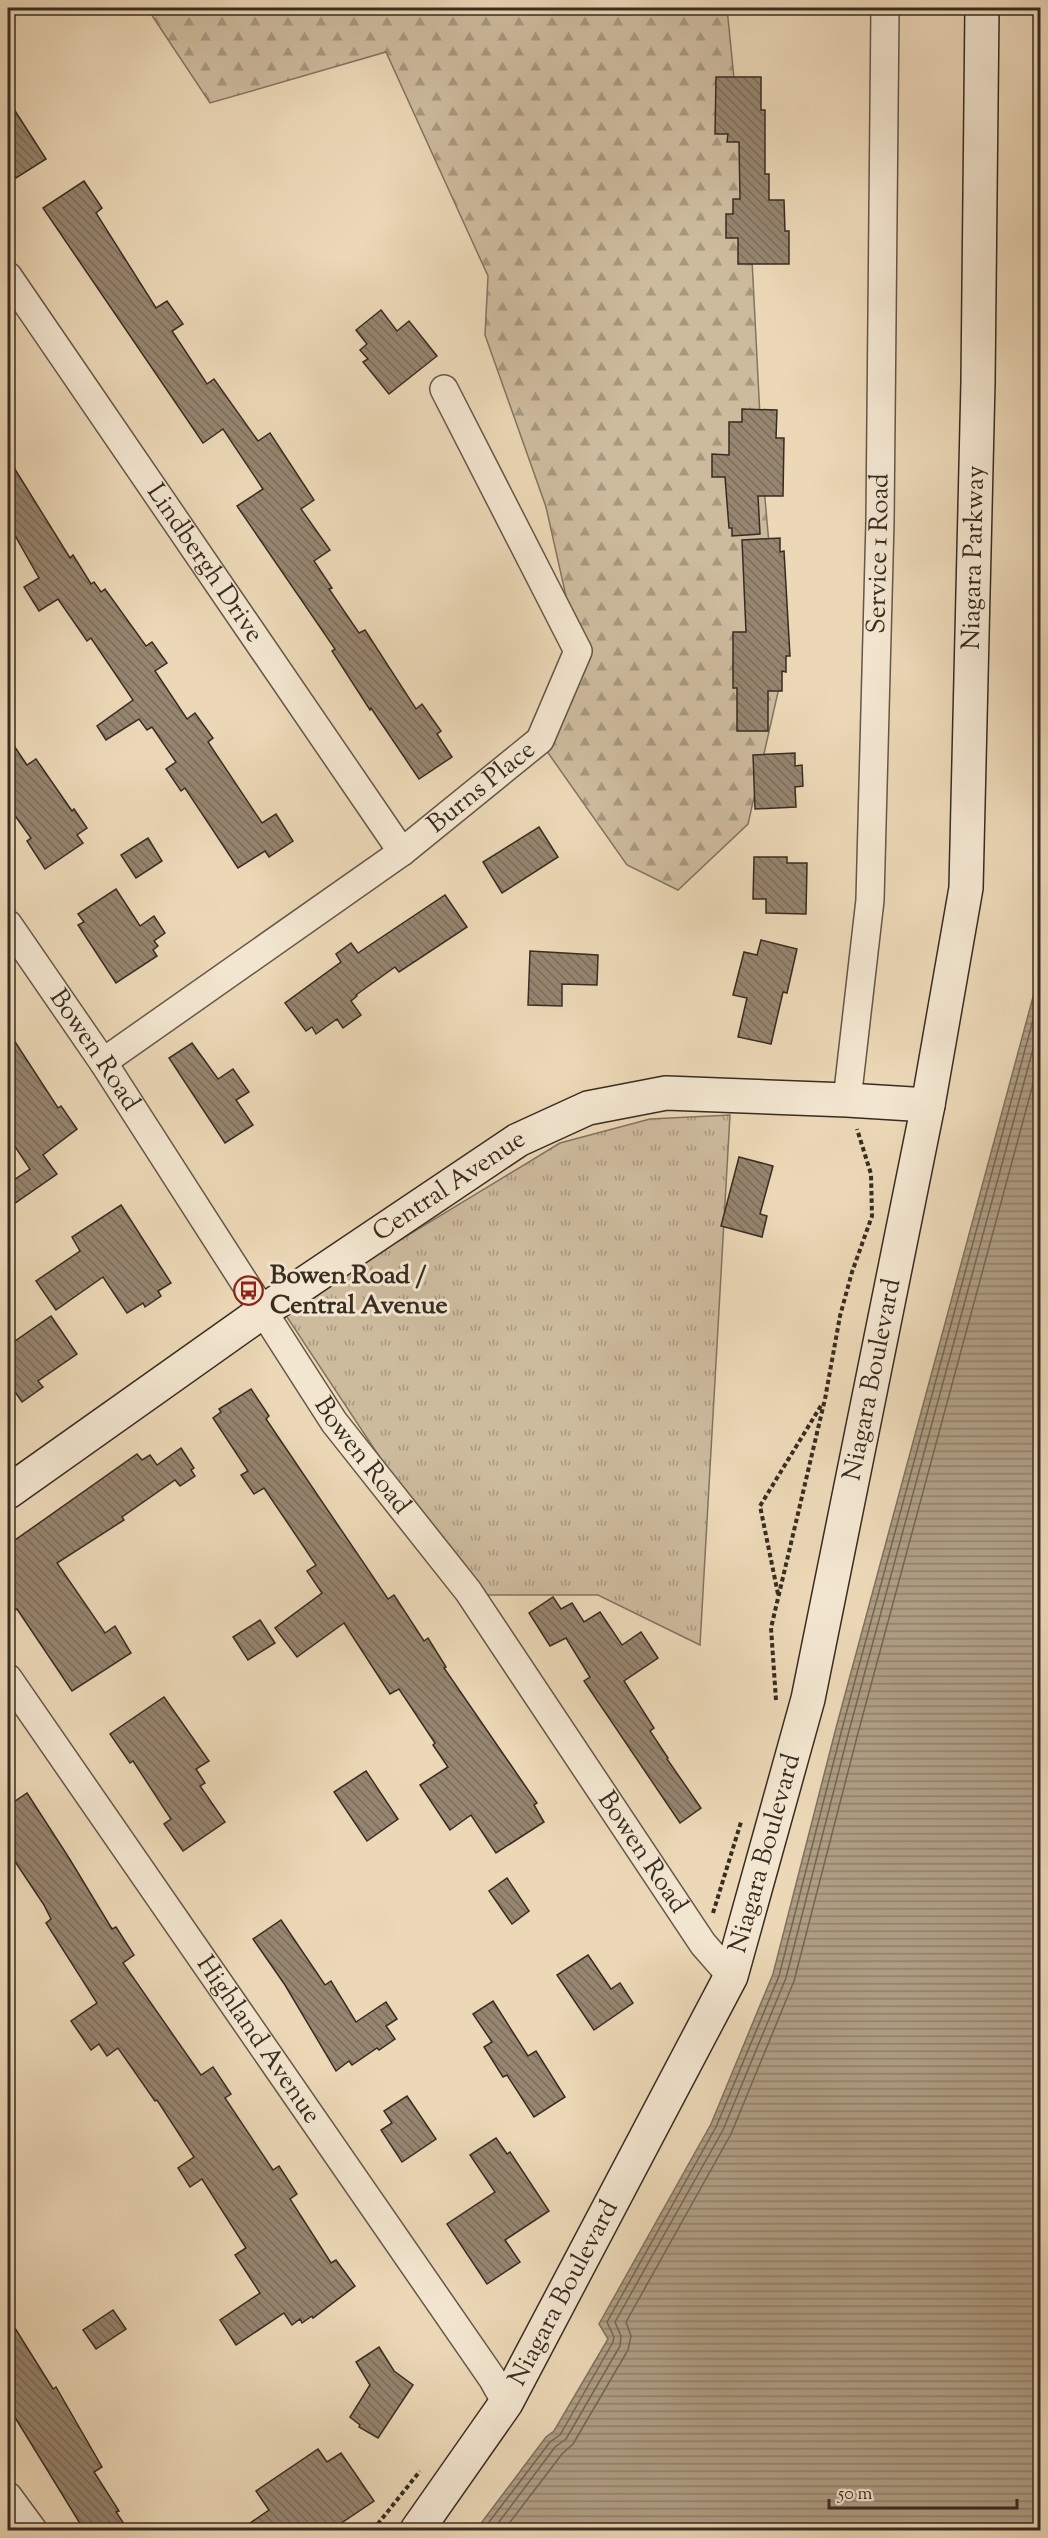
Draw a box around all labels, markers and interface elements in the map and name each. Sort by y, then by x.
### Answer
street label: Niagara Parkway [953,465,995,650]
street label: Service 1 Road [859,473,899,634]
street label: Lindbergh Drive [137,476,272,650]
street label: Burns Place [420,732,544,843]
street label: Bowen Road [40,982,149,1119]
street label: Central Avenue [365,1121,531,1251]
place label: Bowen Road / Central Avenue [270,1258,448,1325]
bus stop icon: Bowen Road / Central Avenue [233,1275,265,1307]
street label: Niagara Boulevard [834,1275,911,1484]
street label: Bowen Road [304,1390,419,1523]
street label: Niagara Boulevard [720,1749,810,1957]
street label: Bowen Road [588,1784,696,1921]
street label: Highland Avenue [187,1948,330,2132]
street label: Niagara Boulevard [500,2194,628,2393]
scale bar [829,2472,1016,2510]
text: 50 m [837,2482,873,2508]

